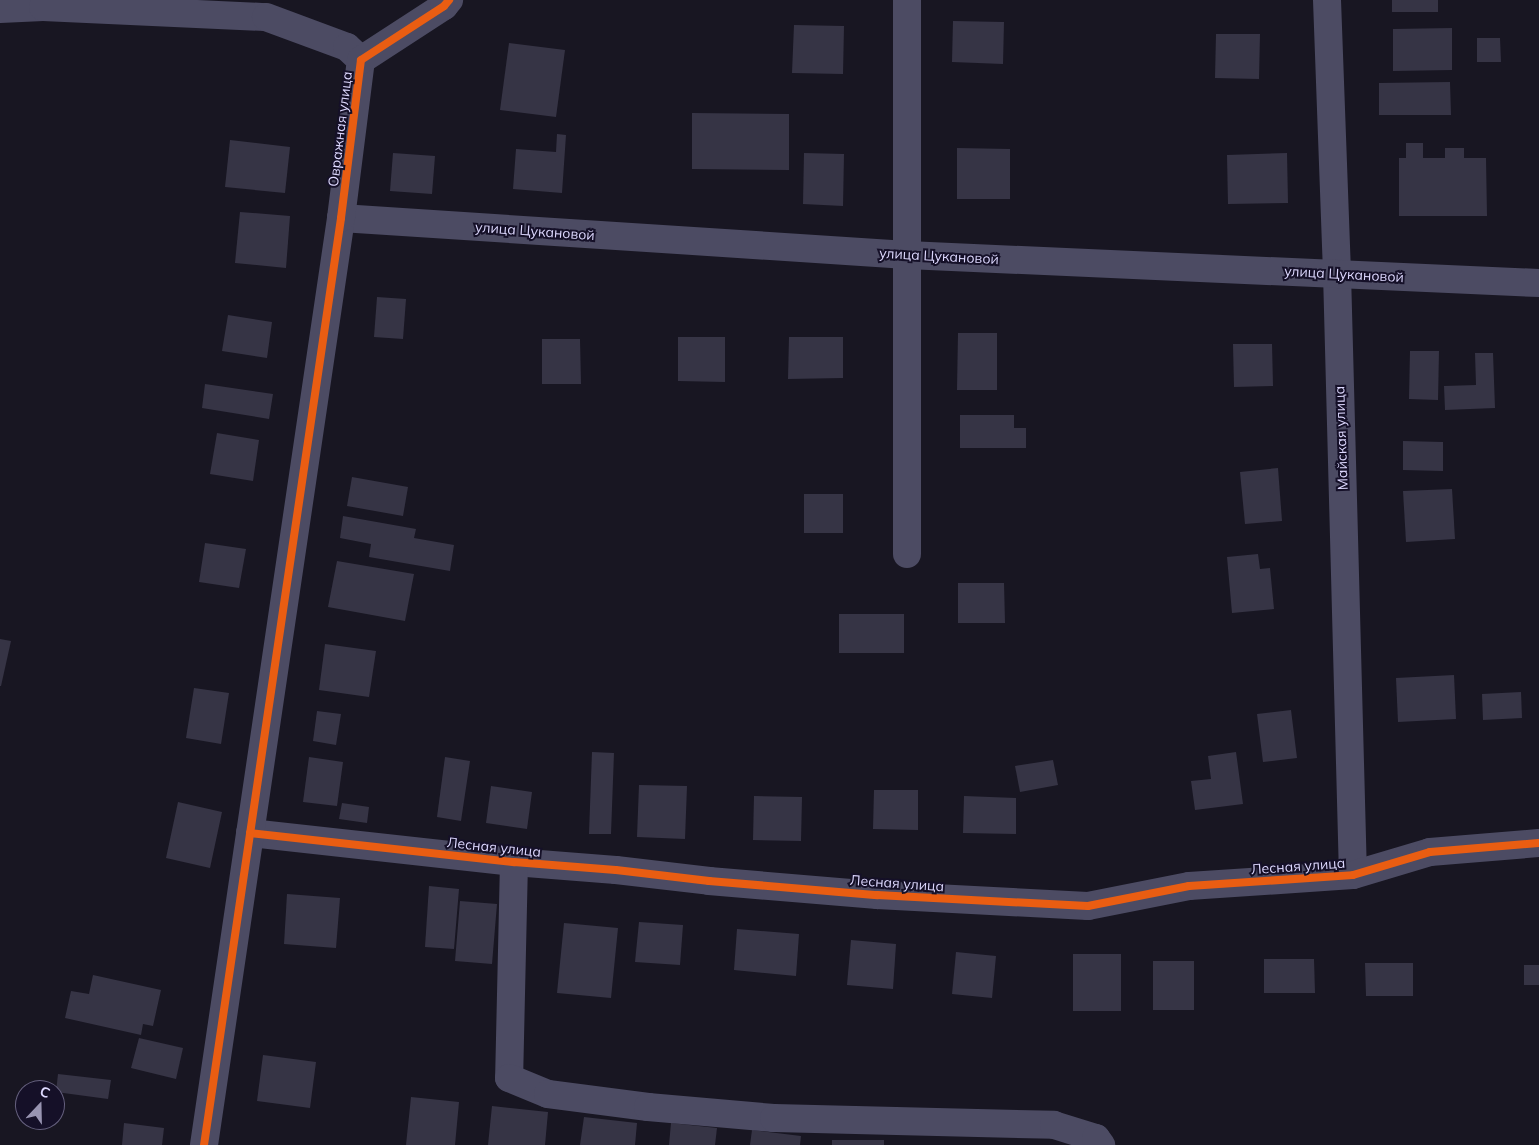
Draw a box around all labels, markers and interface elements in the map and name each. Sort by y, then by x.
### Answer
street label: Овражная улица [325,70,355,188]
street label: улица Цукановой [475,218,595,244]
street label: улица Цукановой [879,244,999,268]
street label: улица Цукановой [1284,262,1404,286]
street label: Майская улица [1331,386,1351,490]
street label: Лесная улица [446,834,542,860]
street label: Лесная улица [1250,854,1346,878]
street label: Лесная улица [849,871,945,895]
north arrow [15,1080,65,1130]
text: С [37,1082,53,1102]

